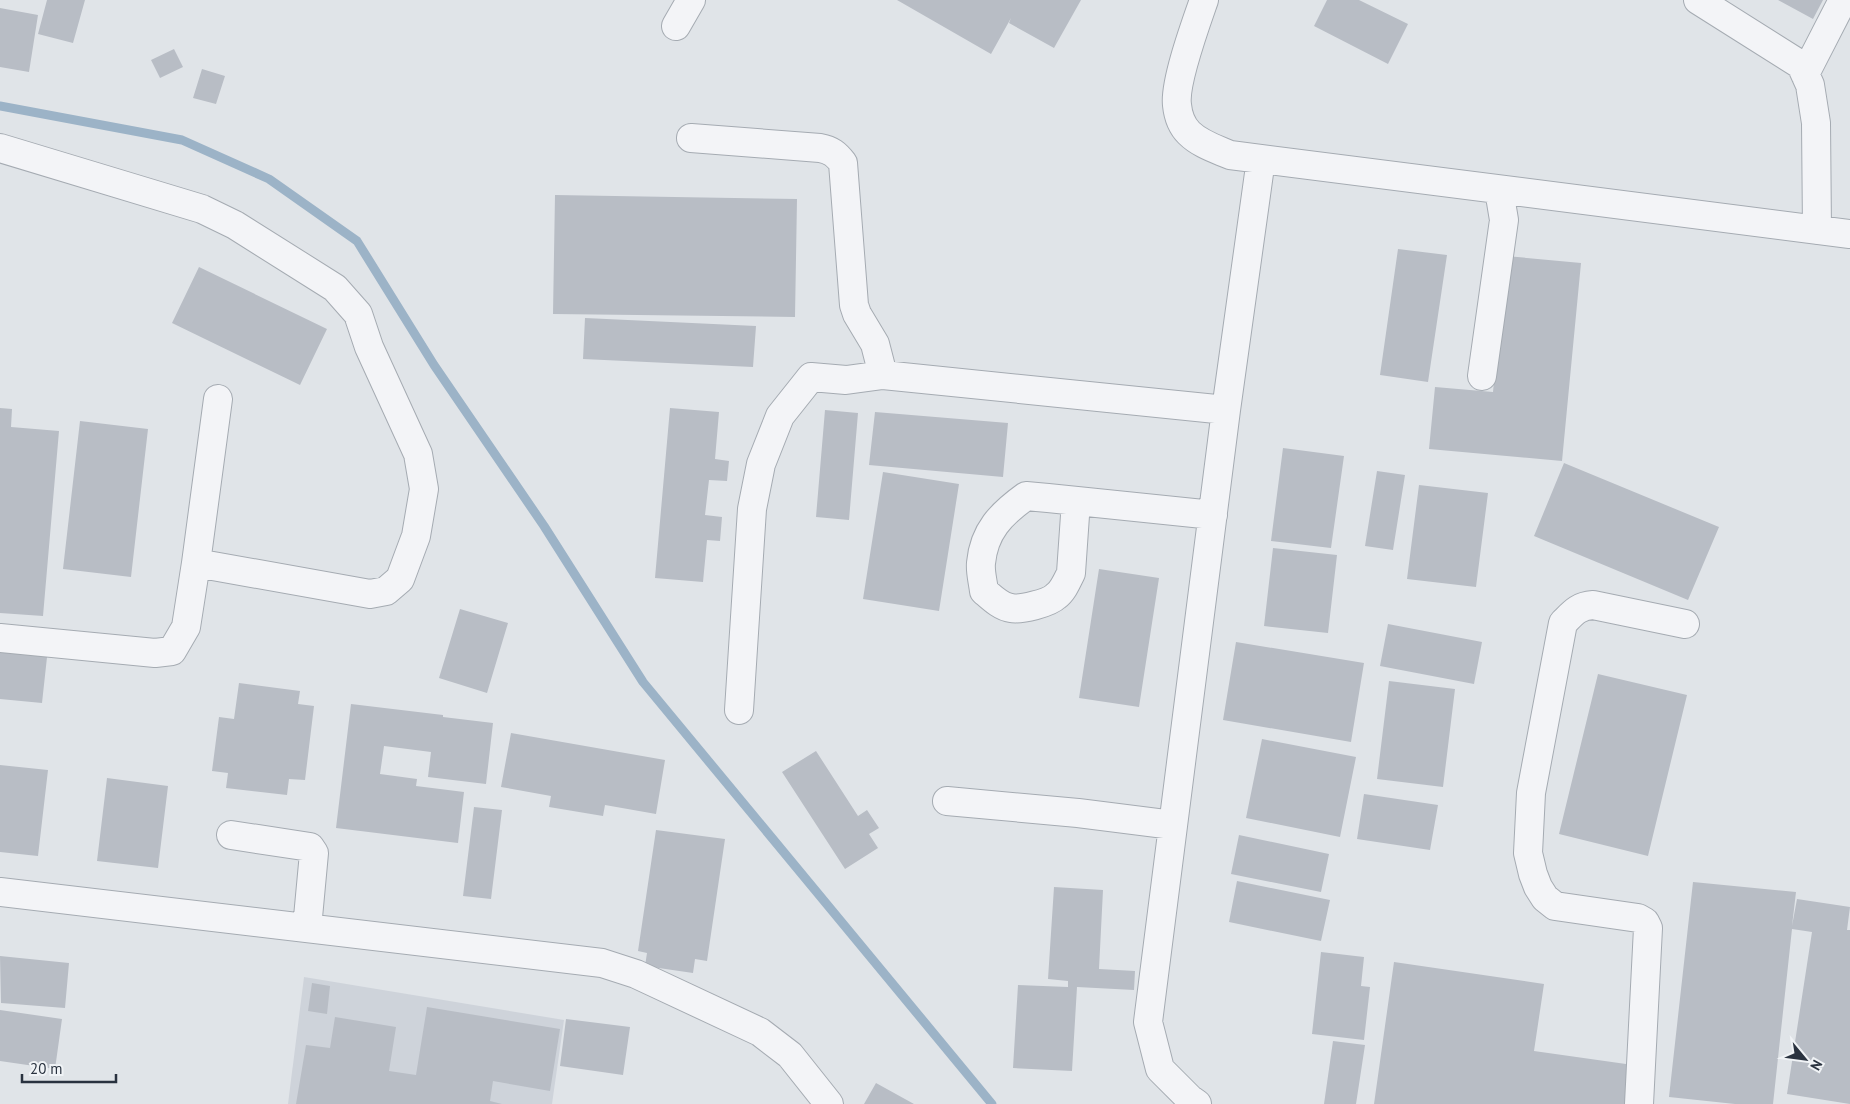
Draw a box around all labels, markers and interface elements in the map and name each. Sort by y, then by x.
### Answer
north arrow [1780,1034,1830,1084]
scale bar [22,1052,116,1084]
text: N [1806,1057,1826,1074]
text: 20 m [30,1059,63,1078]

